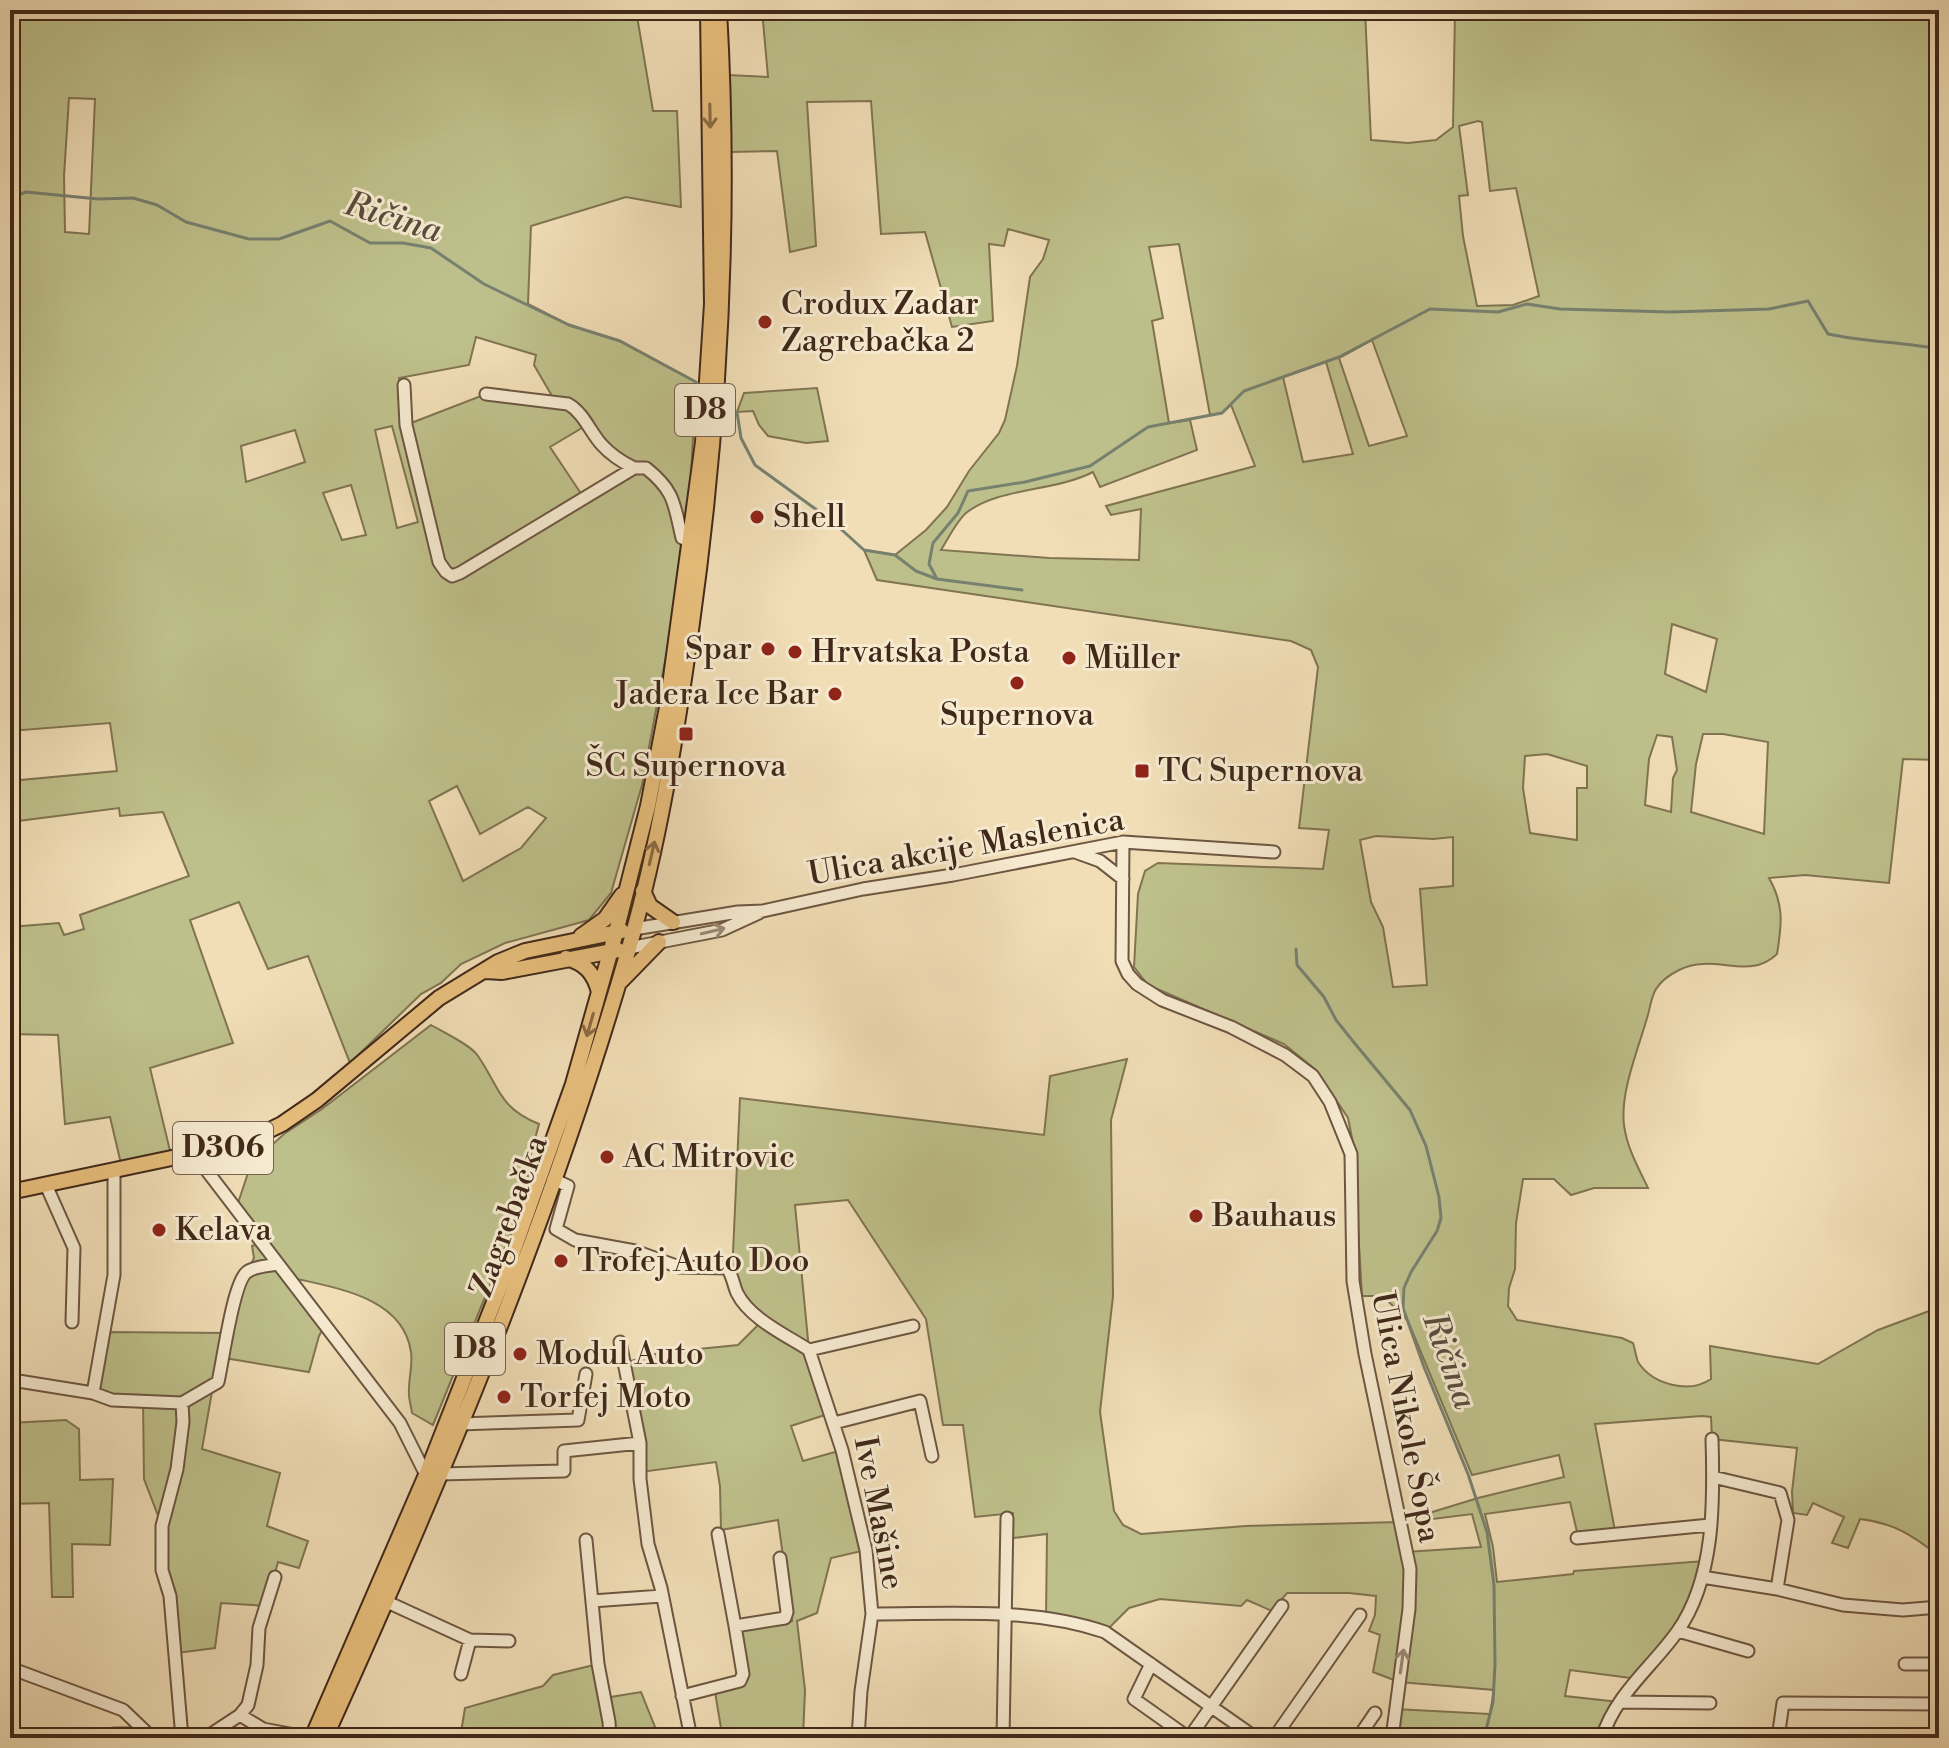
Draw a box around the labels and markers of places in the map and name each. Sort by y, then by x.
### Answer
place label: Crodux Zadar Zagrebačka 2 [781,284,979,361]
marker: Crodux Zadar Zagrebačka 2 [756,313,774,331]
place label: Shell [773,497,846,537]
marker: Shell [748,508,766,526]
place label: Spar [685,629,752,669]
place label: Hrvatska Posta [811,632,1030,672]
place label: Müller [1085,638,1181,678]
marker: Spar [759,640,777,658]
marker: Hrvatska Posta [786,643,804,661]
marker: Müller [1060,649,1078,667]
place label: Jadera Ice Bar [614,674,819,714]
marker: Supernova [1008,674,1026,692]
marker: Jadera Ice Bar [826,685,844,703]
place label: Supernova [940,695,1095,735]
marker: ŠC Supernova [677,725,695,743]
place label: ŠC Supernova [586,744,787,786]
place label: TC Supernova [1158,751,1364,791]
marker: TC Supernova [1133,762,1151,780]
place label: AC Mitrovic [622,1137,795,1177]
marker: AC Mitrovic [598,1148,616,1166]
place label: Bauhaus [1211,1196,1336,1236]
marker: Bauhaus [1187,1207,1205,1225]
place label: Kelava [175,1210,273,1250]
marker: Kelava [150,1221,168,1239]
place label: Trofej Auto Doo [577,1241,810,1281]
marker: Trofej Auto Doo [552,1252,570,1270]
place label: Modul Auto [536,1334,704,1374]
marker: Modul Auto [511,1345,529,1363]
place label: Torfej Moto [520,1377,691,1417]
marker: Torfej Moto [495,1388,513,1406]

